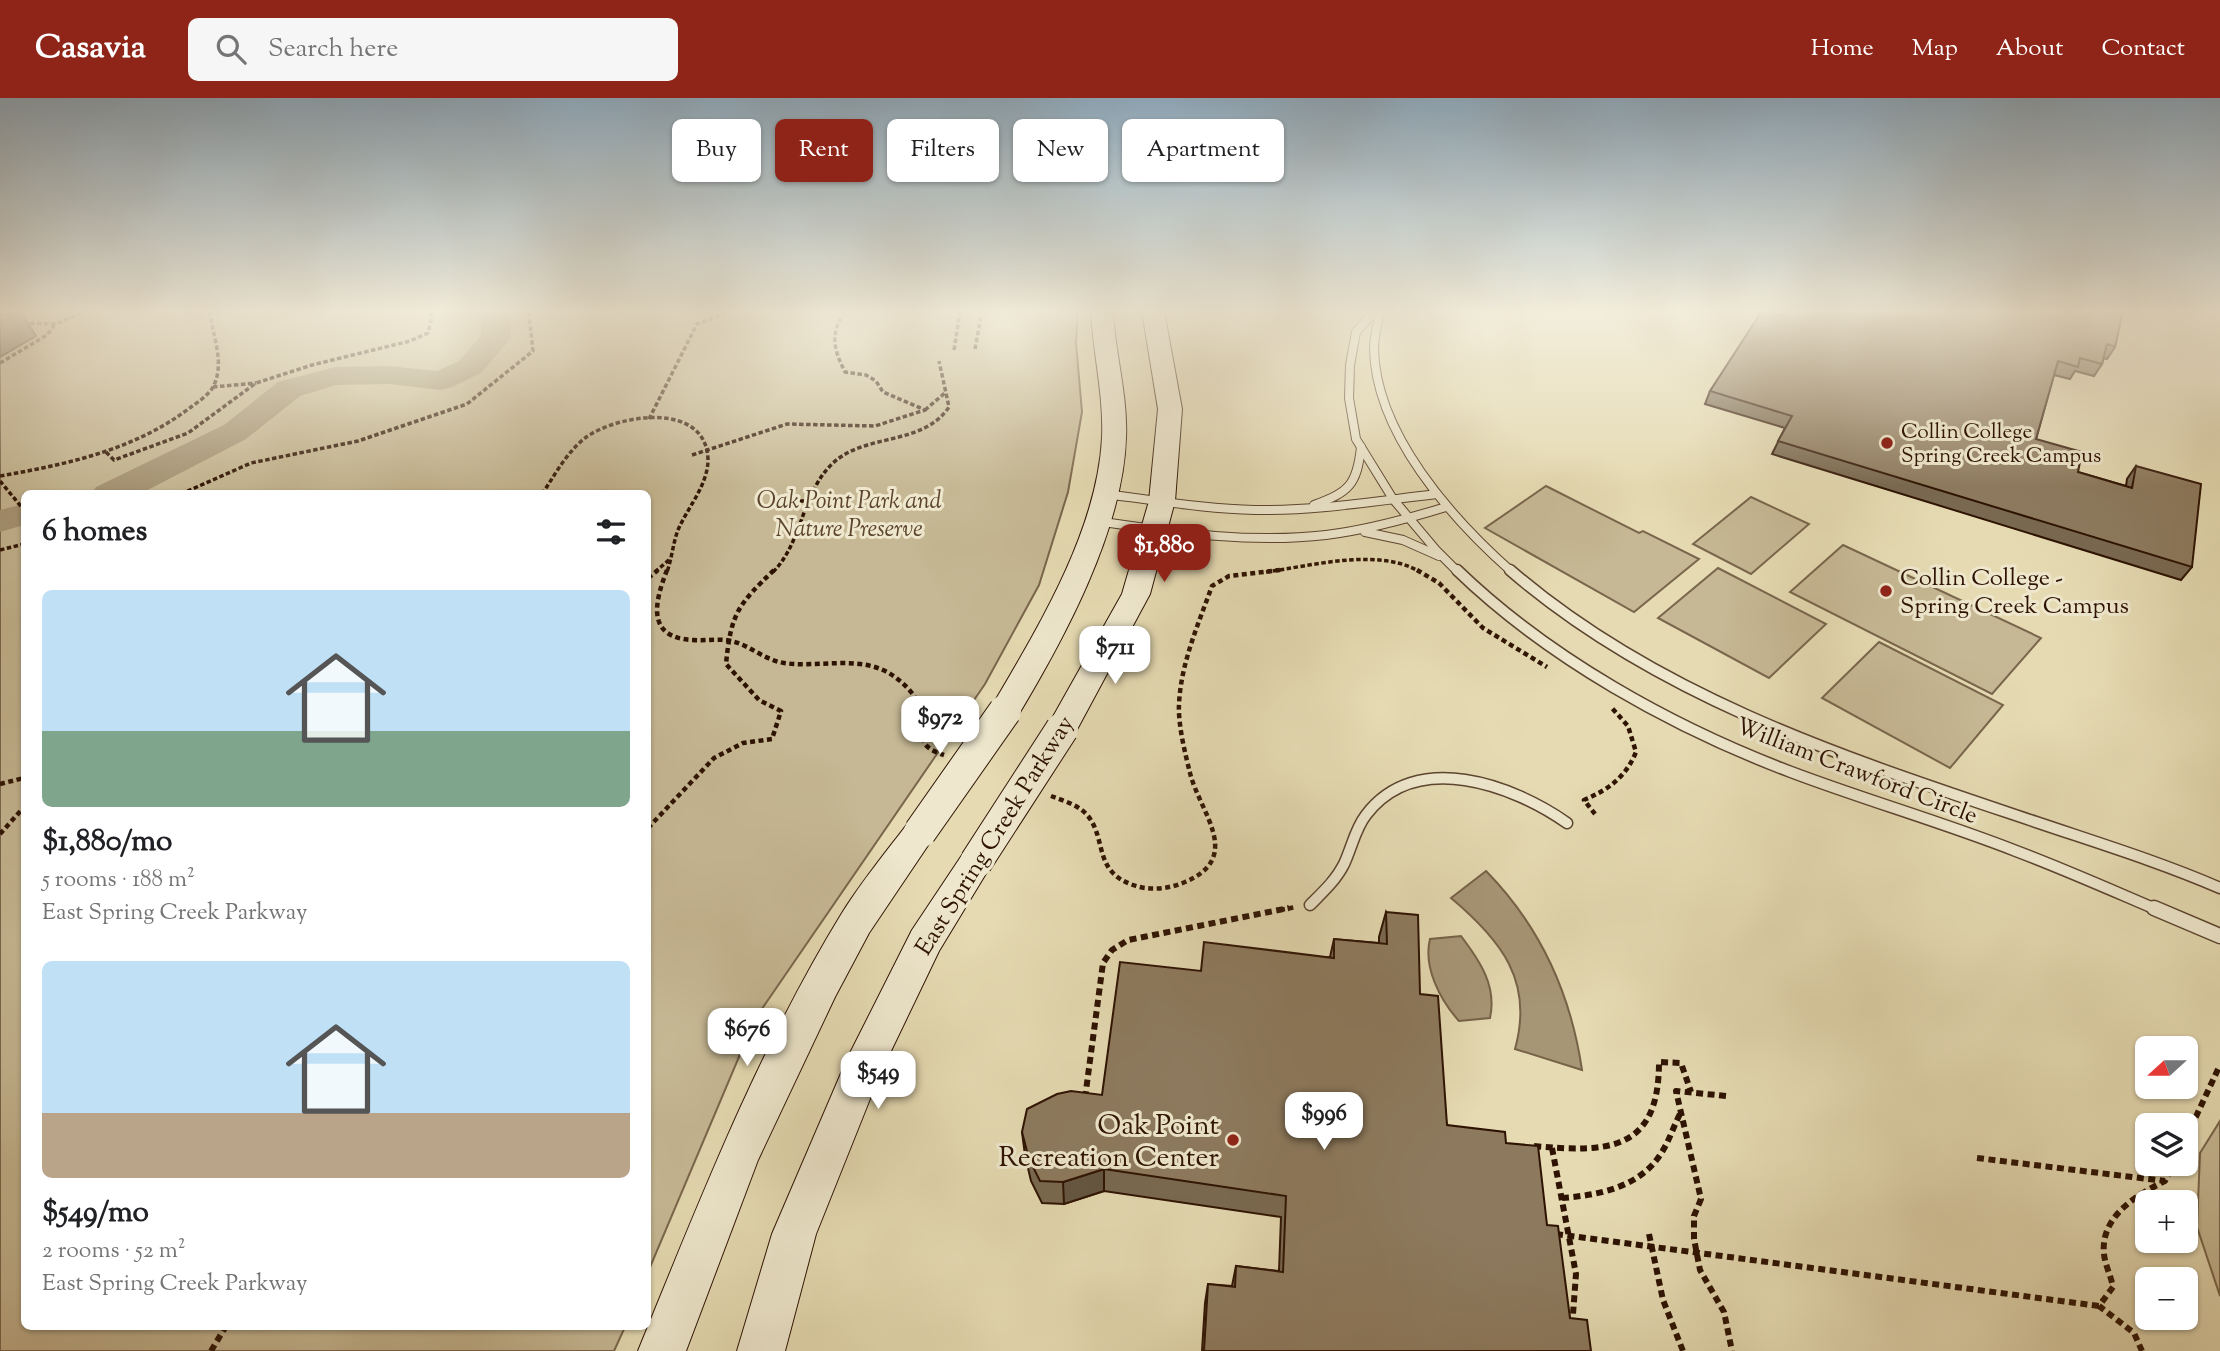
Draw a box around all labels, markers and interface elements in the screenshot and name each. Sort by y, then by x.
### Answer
search box [188,18,678,81]
text: Casavia [35,25,146,73]
icon: search [212,30,250,68]
text: Search here [268,31,398,68]
text: Home [1811,32,1874,66]
text: Map [1912,32,1958,66]
text: About [1996,32,2063,66]
text: Contact [2101,32,2185,66]
chip: Buy [672,119,761,182]
chip: Rent [775,119,873,182]
chip: Filters [887,119,999,182]
chip: New [1013,119,1108,182]
chip: Apartment [1122,119,1284,182]
place label: Collin College Spring Creek Campus [1901,418,2101,472]
marker: Collin College Spring Creek Campus [1879,435,1895,451]
park label: Oak Point Park and Nature Preserve [756,485,942,547]
text: 6 homes [42,511,147,554]
icon: filters [592,513,630,551]
pin: $1,880 [1107,524,1221,584]
text: $1,880 [1134,530,1195,563]
place label: Collin College - Spring Creek Campus [1900,562,2129,624]
marker: Collin College - Spring Creek Campus [1878,583,1894,599]
pin: $711 [1074,626,1156,686]
text: $711 [1095,632,1135,665]
icon: home [273,635,399,761]
pin: $972 [899,696,981,756]
text: $972 [917,702,963,735]
street label: East Spring Creek Parkway [908,710,1084,963]
street label: William Crawford Circle [1730,710,1982,834]
text: $1,880/mo [42,821,172,864]
text: 5 rooms · 188 m² [42,864,195,897]
text: East Spring Creek Parkway [42,897,308,930]
icon: home [273,1006,399,1132]
pin: $676 [706,1009,788,1068]
text: $676 [724,1014,770,1047]
north arrow [2135,1036,2198,1099]
map controls [2135,1036,2198,1330]
pin: $549 [837,1052,919,1111]
text: $549 [857,1057,899,1090]
pin: $996 [1283,1093,1365,1152]
text: $996 [1301,1098,1347,1131]
place label: Oak Point Recreation Center [998,1107,1219,1179]
button: layers [2135,1113,2198,1176]
marker: Oak Point Recreation Center [1225,1132,1241,1148]
button: + [2135,1190,2198,1253]
text: $549/mo [42,1192,149,1235]
text: 2 rooms · 52 m² [42,1235,185,1268]
button: − [2135,1267,2198,1330]
text: East Spring Creek Parkway [42,1268,308,1301]

